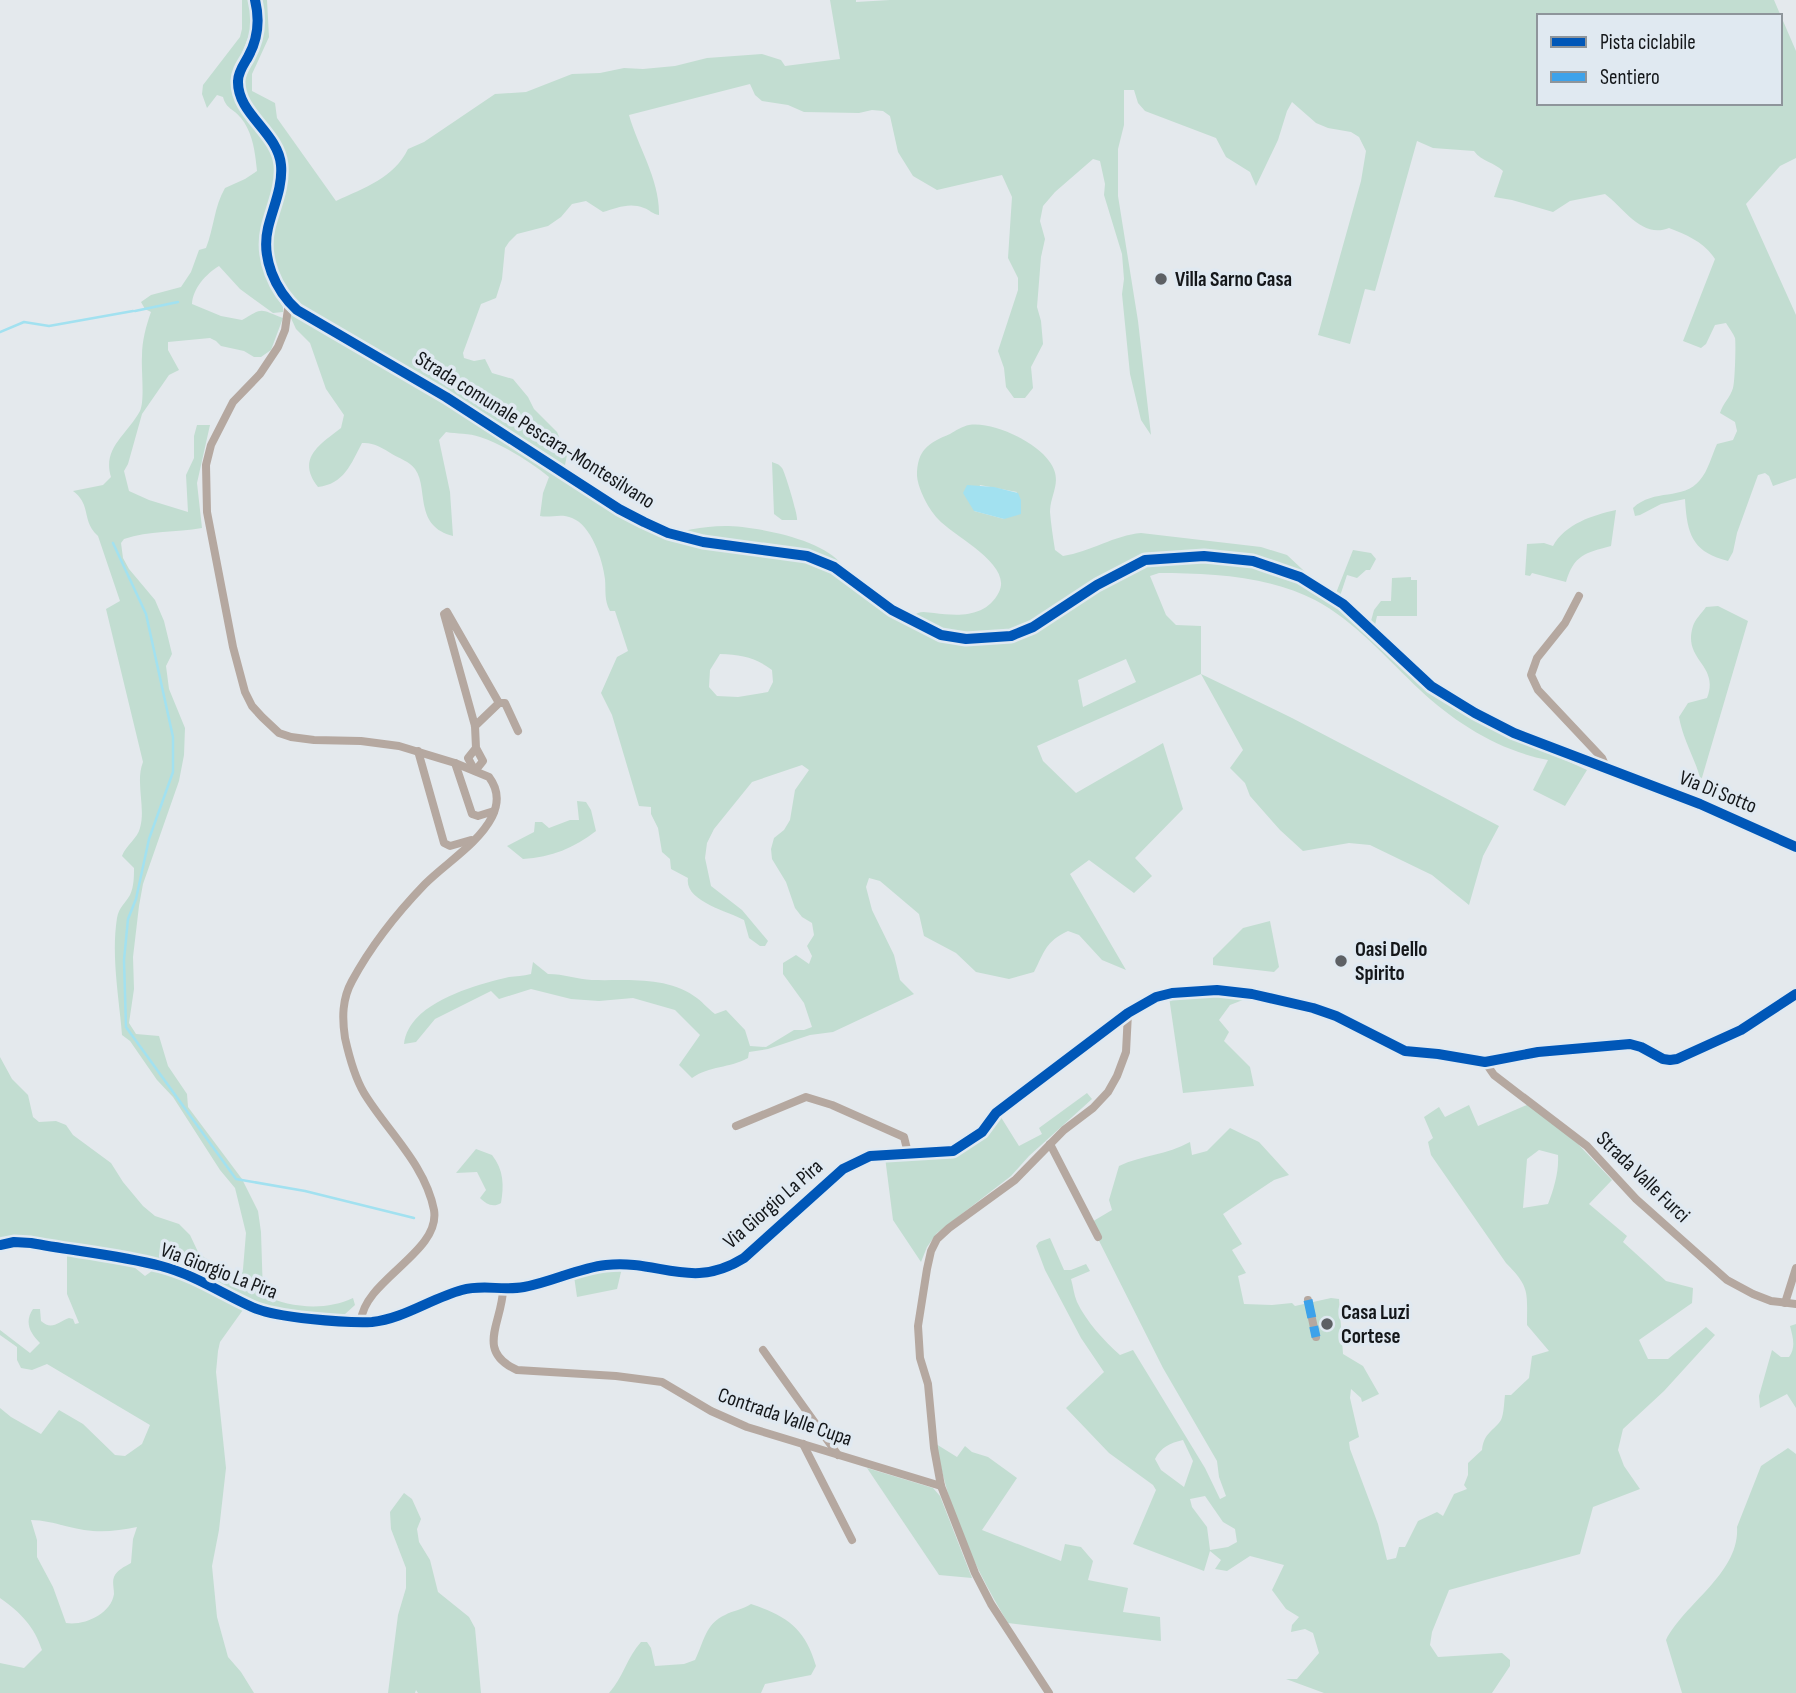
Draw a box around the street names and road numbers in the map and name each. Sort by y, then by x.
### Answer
street label: Strada comunale Pescara-Montesilvano [411,346,659,514]
street label: Via Di Sotto [1676,765,1760,819]
street label: Strada Valle Furci [1591,1126,1695,1228]
street label: Via Giorgio La Pira [718,1154,828,1254]
street label: Via Giorgio La Pira [157,1237,281,1305]
street label: Contrada Valle Cupa [715,1382,855,1452]

